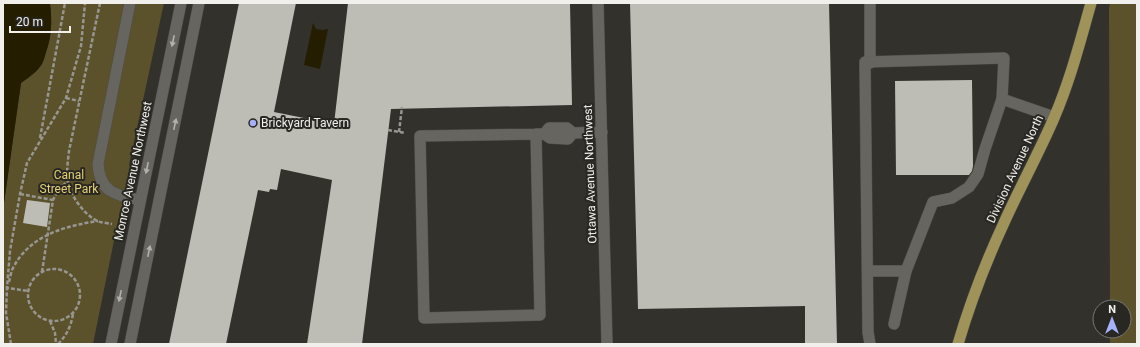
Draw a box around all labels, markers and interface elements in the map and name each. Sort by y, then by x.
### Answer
scale bar [10,8,70,34]
text: 20 m [16,15,43,29]
one-way arrow [170,35,176,47]
street label: Monroe Avenue Northwest [111,100,155,242]
street label: Ottawa Avenue Northwest [581,104,599,244]
street label: Division Avenue North [984,113,1046,225]
place label: Brickyard Tavern [261,116,349,130]
one-way arrow [172,117,178,130]
marker: Brickyard Tavern [248,118,258,128]
one-way arrow [143,162,149,175]
park label: Canal Street Park [40,168,99,196]
one-way arrow [146,245,152,257]
one-way arrow [117,290,123,302]
north arrow [1092,299,1132,339]
text: N [1108,303,1116,316]

